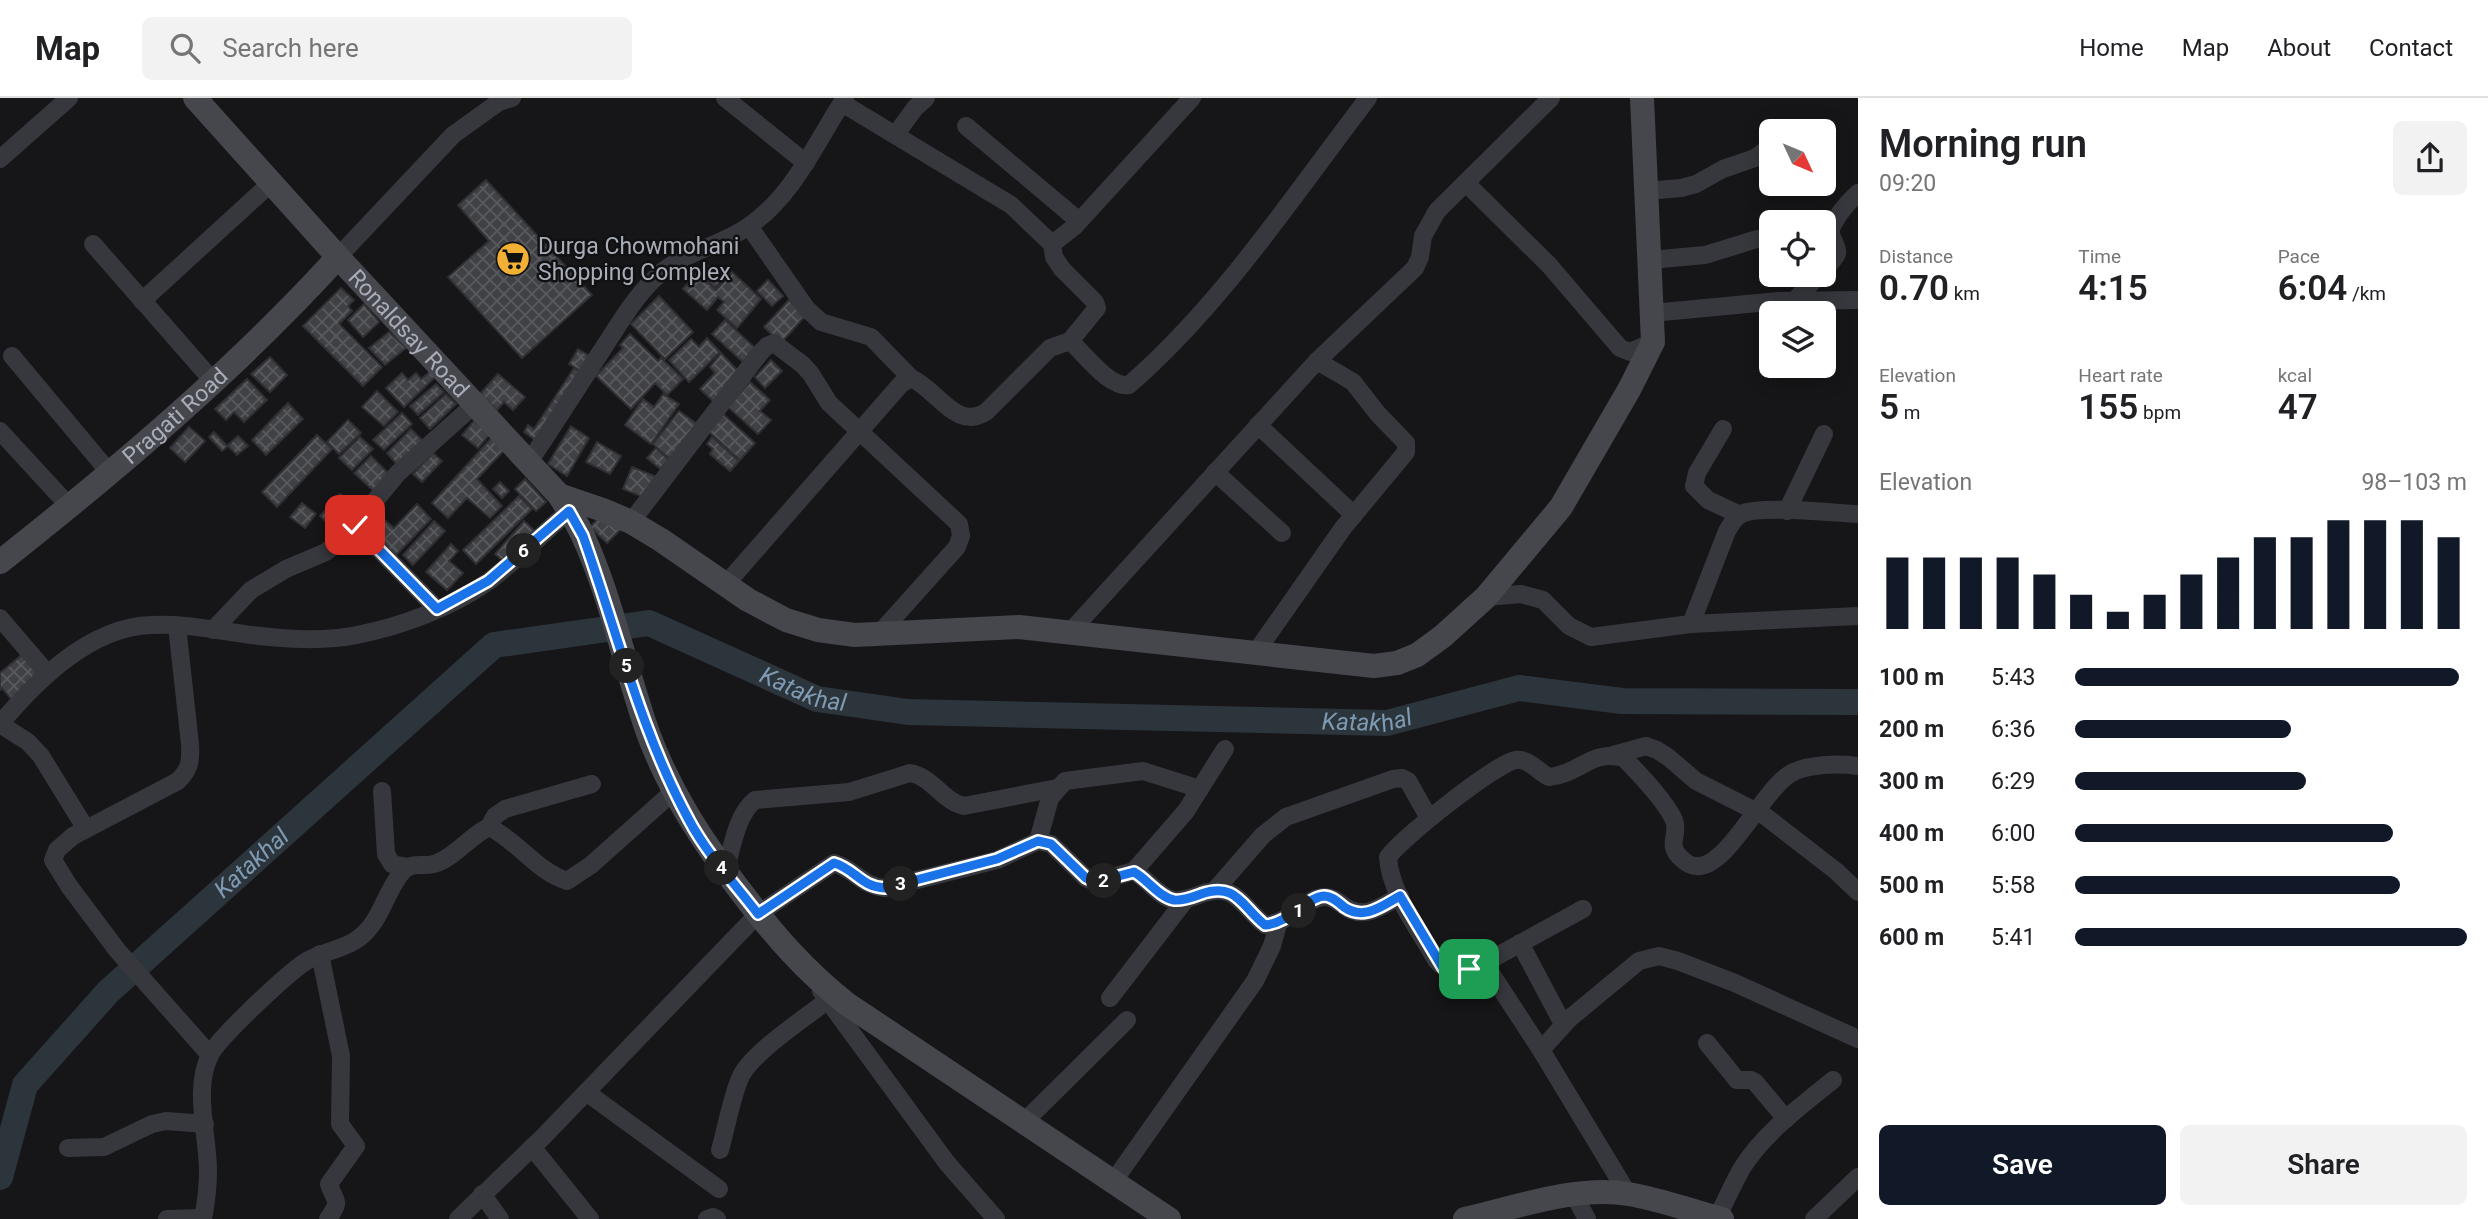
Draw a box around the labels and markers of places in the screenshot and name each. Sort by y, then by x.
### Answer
place label: Durga Chowmohani Shopping Complex [538,233,739,286]
supermarket icon: Durga Chowmohani Shopping Complex [494,240,532,278]
pin [325,495,385,555]
pin: 6 [506,533,542,568]
pin: 5 [610,648,644,684]
pin: 4 [704,850,740,886]
pin: 2 [1086,864,1122,898]
pin: 3 [884,866,918,902]
pin: 1 [1282,894,1316,928]
pin [1439,939,1499,999]

